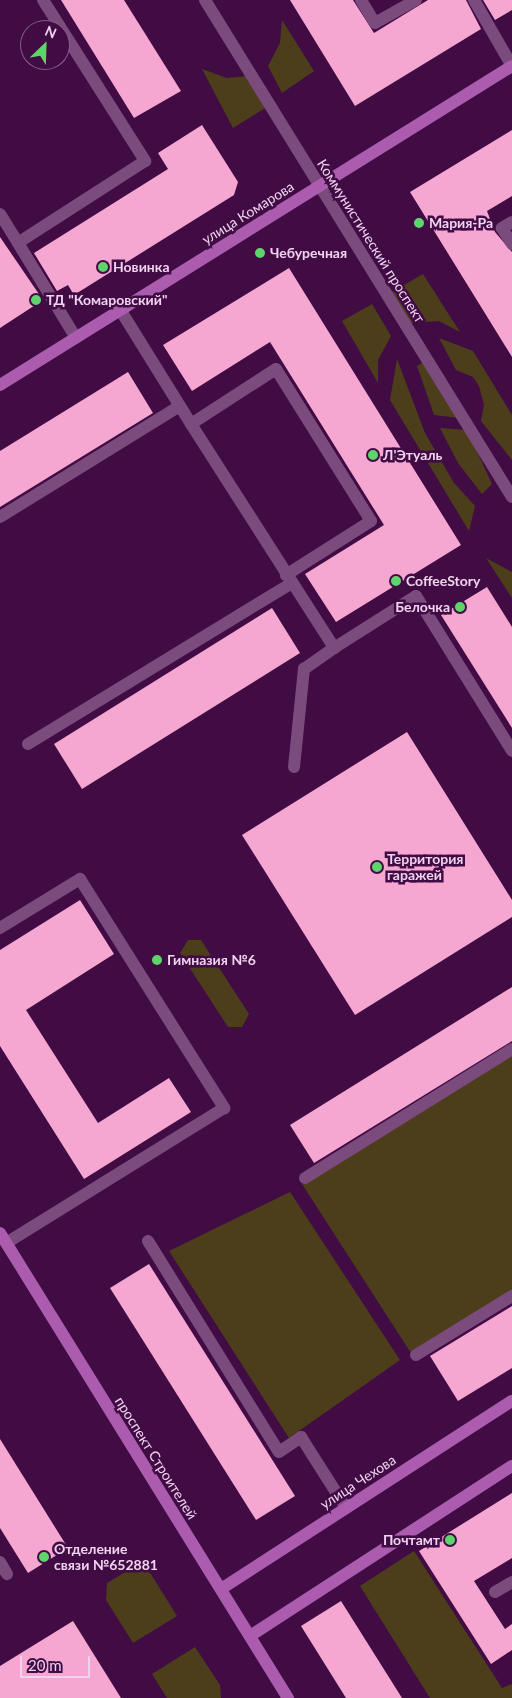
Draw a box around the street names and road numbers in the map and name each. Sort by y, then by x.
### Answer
street label: Коммунистический проспект [314,156,428,326]
street label: улица Комарова [199,178,297,248]
street label: проспект Строителей [111,1394,201,1522]
street label: улица Чехова [317,1451,399,1513]

